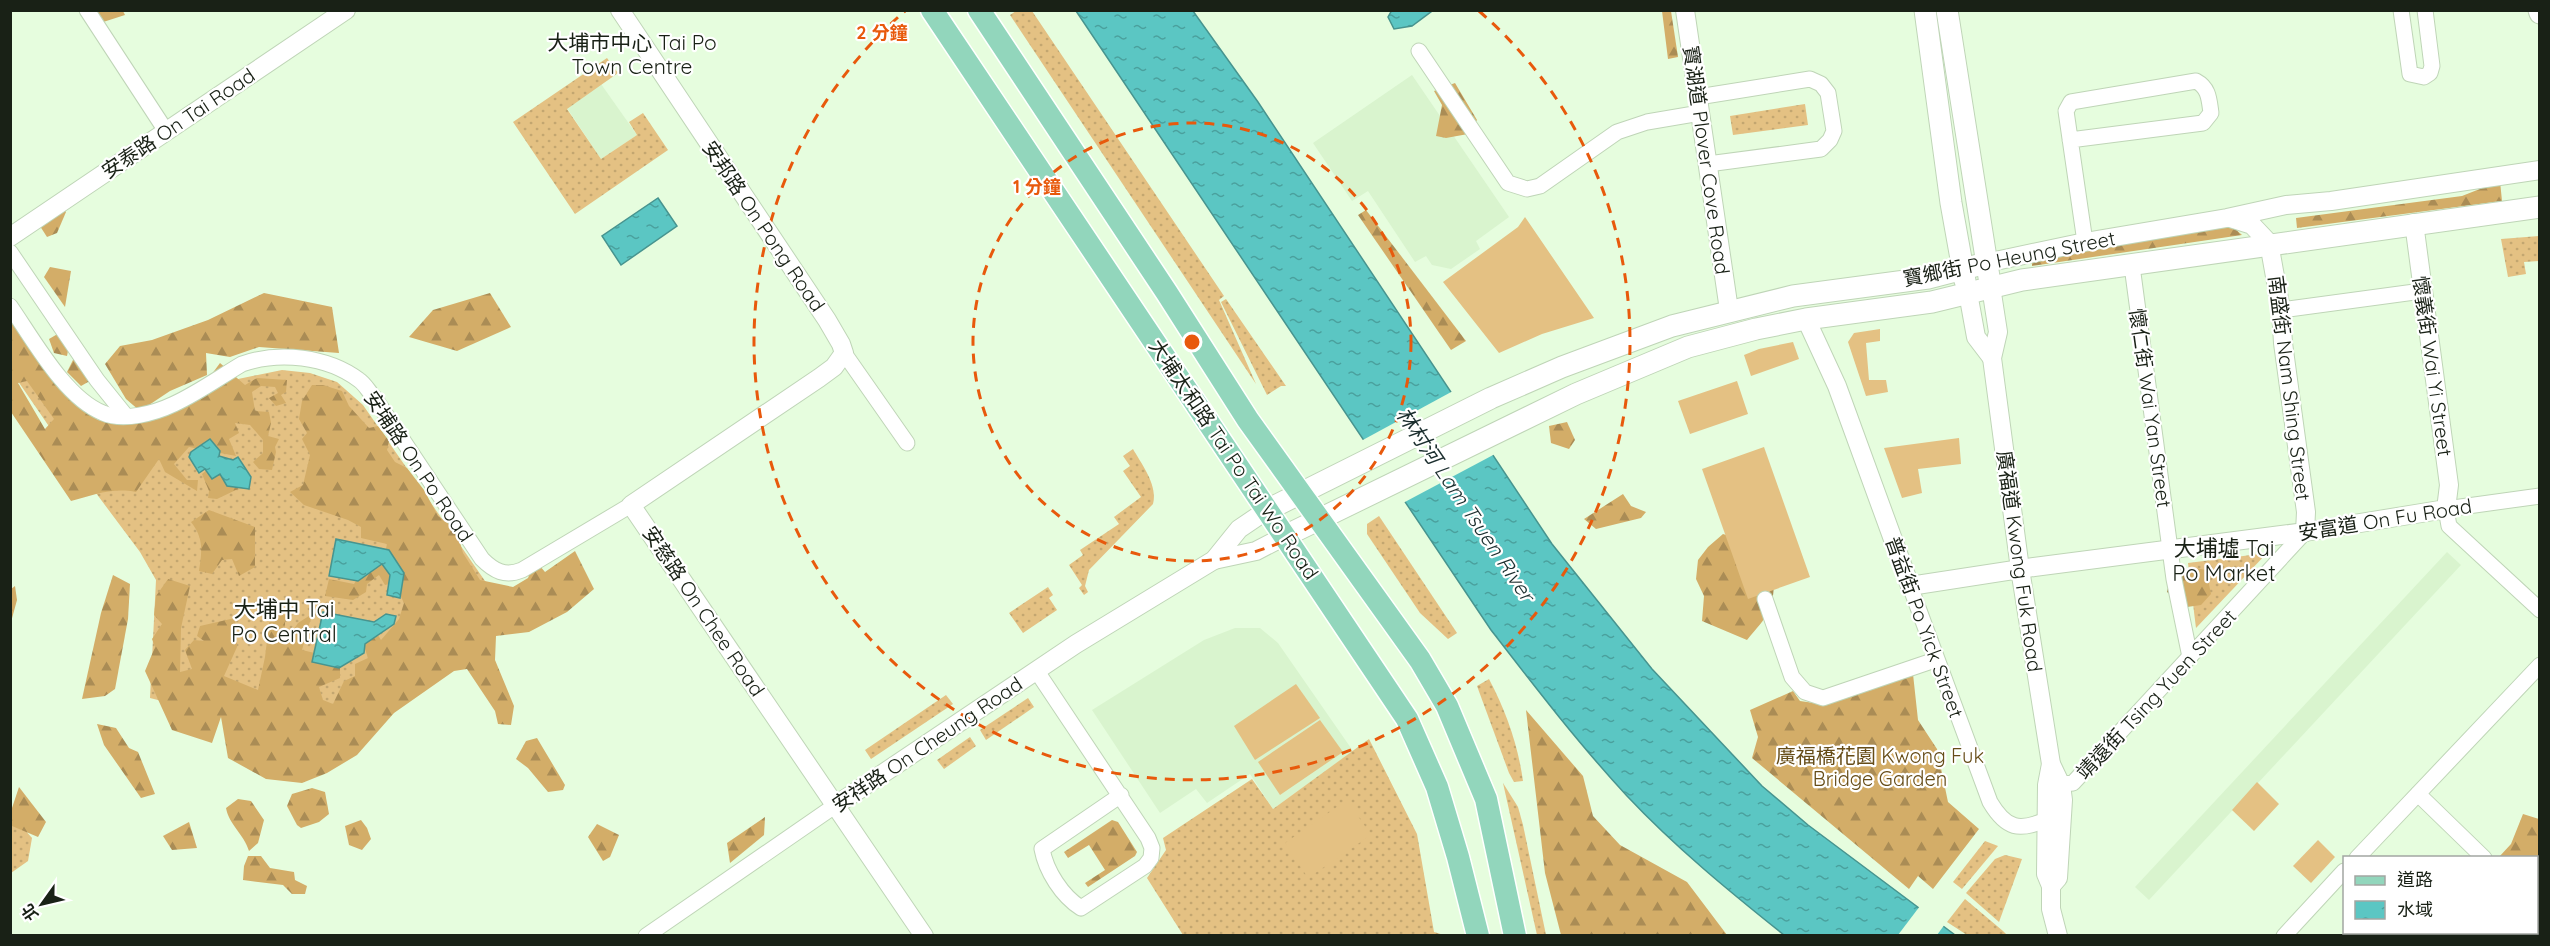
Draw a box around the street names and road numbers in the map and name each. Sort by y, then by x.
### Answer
street label: 寶湖道 Plover Cove Road [1679,44,1735,276]
street label: 安泰路 On Tai Road [97,62,259,184]
street label: 安邦路 On Pong Road [698,136,830,316]
street label: 寶鄉街 Po Heung Street [1901,225,2118,291]
street label: 南盛街 Nam Shing Street [2264,274,2316,502]
street label: 懷義街 Wai Yi Street [2408,274,2458,458]
street label: 懷仁街 Wai Yan Street [2125,307,2177,509]
street label: 大埔太和路 Tai Po Tai Wo Road [1144,334,1324,584]
street label: 安埔路 On Po Road [359,386,479,546]
street label: 廣福道 Kwong Fuk Road [1992,449,2048,673]
street label: 安富道 On Fu Road [2296,493,2474,545]
street label: 安慈路 On Chee Road [638,521,770,701]
street label: 普益街 Po Yick Street [1881,533,1970,721]
street label: 靖遠街 Tsing Yuen Street [2071,604,2242,784]
street label: 安祥路 On Cheung Road [827,671,1027,817]

